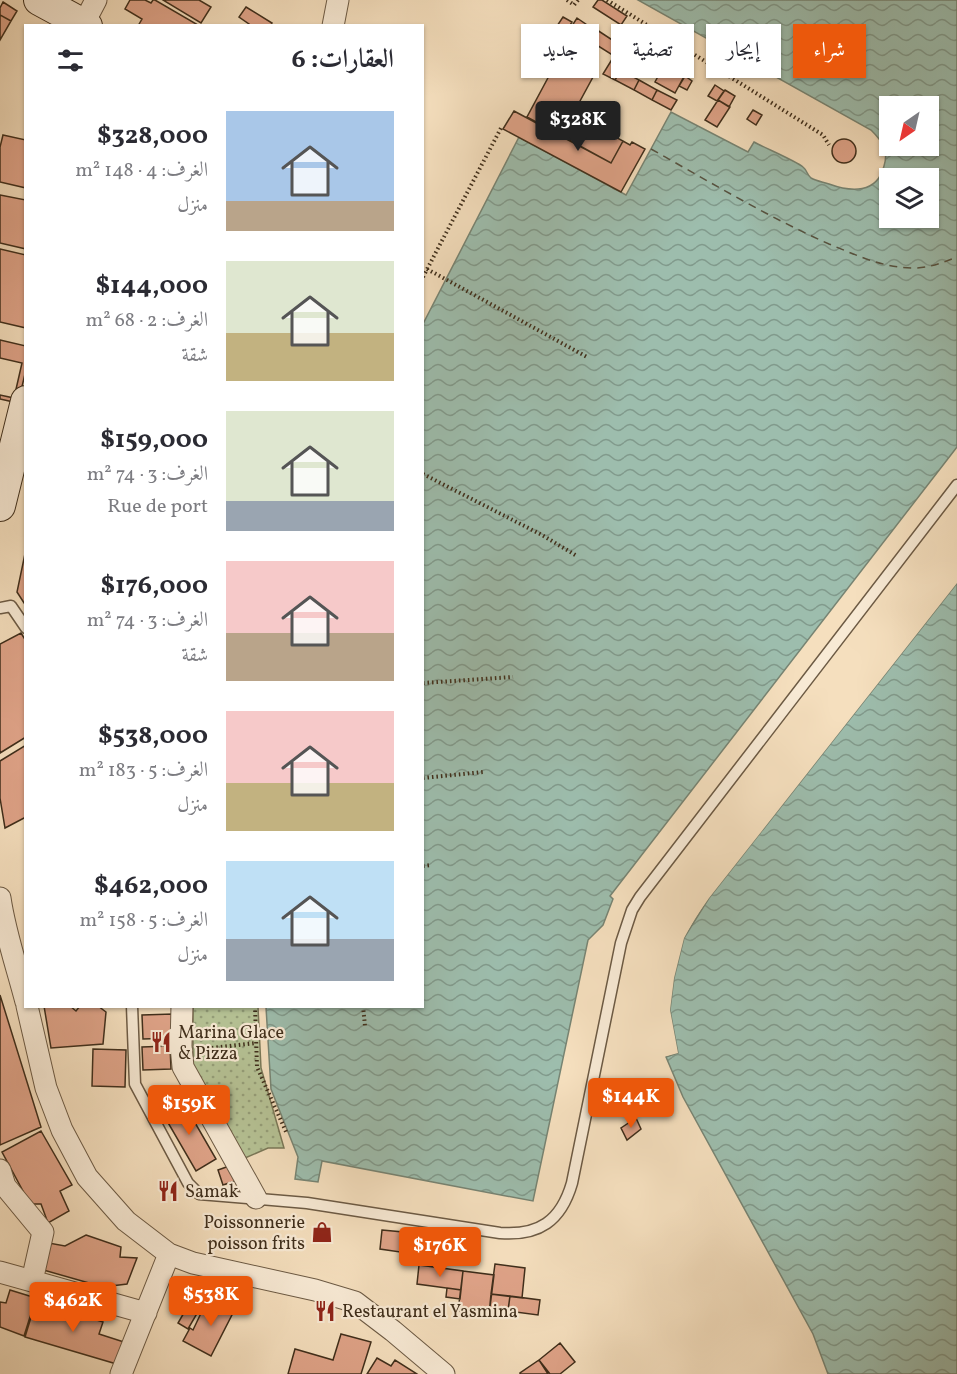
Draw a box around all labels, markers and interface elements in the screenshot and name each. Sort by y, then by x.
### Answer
chip: جديد [521,24,599,78]
chip: تصفية [611,24,694,78]
chip: إيجار [706,24,781,78]
chip: شراء [793,24,866,78]
text: العقارات: 6 [292,42,394,78]
icon: filters [54,44,87,77]
north arrow [879,96,939,156]
map controls [879,96,939,228]
pin: $328K [536,101,620,152]
text: $328K [549,106,607,134]
text: $328,000 [97,118,208,154]
icon: home [274,135,346,207]
text: الغرف: 4 · 148 m² [75,157,208,185]
button: layers [879,168,939,228]
text: منزل [177,192,208,220]
text: $144,000 [95,268,208,304]
icon: home [274,285,346,357]
text: الغرف: 2 · 68 m² [86,307,208,335]
text: شقة [182,342,208,370]
text: $159,000 [100,422,208,458]
icon: home [274,435,346,507]
text: الغرف: 3 · 74 m² [87,461,208,489]
text: Rue de port [107,493,208,521]
text: $176,000 [101,568,208,604]
icon: home [274,585,346,657]
text: الغرف: 3 · 74 m² [87,607,208,635]
text: شقة [182,642,208,670]
text: $538,000 [98,718,208,754]
icon: home [274,735,346,807]
text: الغرف: 5 · 183 m² [79,757,208,785]
text: منزل [177,792,208,820]
text: $462,000 [94,868,208,904]
icon: home [274,885,346,957]
text: الغرف: 5 · 158 m² [79,907,208,935]
text: منزل [177,942,208,970]
place label: Marina Glace & Pizza [178,1021,284,1067]
restaurant icon: Marina Glace & Pizza [149,1030,173,1054]
pin: $144K [589,1078,673,1129]
text: $144K [602,1083,660,1111]
pin: $159K [147,1085,231,1136]
text: $159K [162,1090,216,1118]
restaurant icon: Samak [156,1179,180,1203]
place label: Samak [185,1180,239,1205]
place label: Poissonnerie poisson frits [203,1211,305,1257]
shop icon: Poissonnerie poisson frits [310,1220,334,1244]
pin: $176K [398,1227,482,1278]
text: $176K [413,1232,467,1260]
pin: $538K [169,1276,253,1327]
text: $538K [183,1281,239,1309]
pin: $462K [31,1282,115,1333]
text: $462K [43,1287,103,1315]
restaurant icon: Restaurant el Yasmina [313,1299,337,1323]
place label: Restaurant el Yasmina [342,1300,518,1325]

